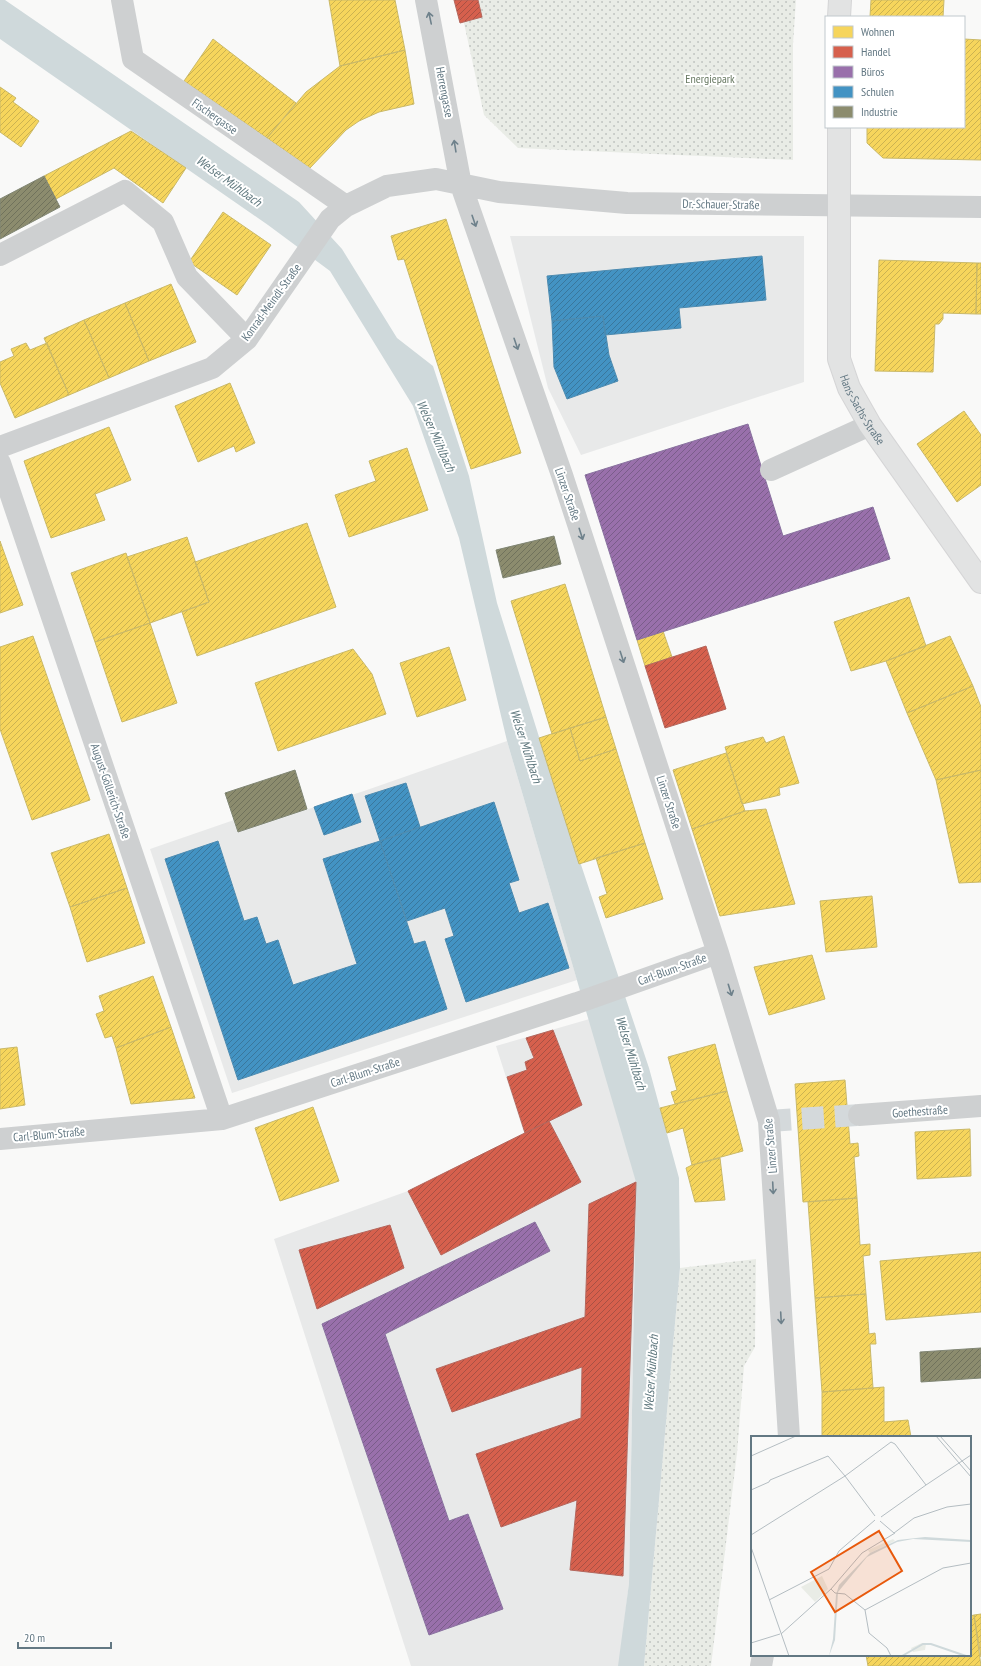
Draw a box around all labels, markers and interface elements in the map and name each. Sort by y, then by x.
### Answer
one-way arrow [426,12,434,25]
legend [825,16,965,128]
text: Wohnen [861,24,895,39]
text: Handel [861,44,891,59]
text: Büros [861,64,884,79]
street label: Herrengasse [433,65,457,119]
park label: Energiepark [685,71,735,86]
text: Schulen [861,84,894,99]
street label: Fischergasse [189,95,241,137]
text: Industrie [861,104,898,119]
one-way arrow [450,140,458,153]
water label: Welser Mühlbach [193,152,266,211]
street label: Dr.-Schauer-Straße [682,196,760,212]
one-way arrow [471,215,478,228]
street label: Konrad-Meindl-Straße [238,260,304,344]
one-way arrow [513,338,520,351]
street label: Hans-Sachs-Straße [837,372,889,447]
water label: Welser Mühlbach [413,398,460,476]
street label: Linzer Straße [552,465,584,523]
one-way arrow [578,527,585,540]
one-way arrow [618,651,626,663]
water label: Welser Mühlbach [506,707,546,786]
street label: August-Göllerich-Straße [88,741,134,841]
street label: Linzer Straße [653,773,685,831]
street label: Carl-Blum-Straße [636,950,708,988]
one-way arrow [727,983,734,996]
water label: Welser Mühlbach [612,1014,651,1093]
street label: Carl-Blum-Straße [328,1054,402,1090]
street label: Goethestraße [892,1102,948,1120]
street label: Linzer Straße [760,1118,780,1174]
street label: Carl-Blum-Straße [12,1123,86,1145]
one-way arrow [770,1181,777,1194]
one-way arrow [778,1311,785,1324]
water label: Welser Mühlbach [640,1333,662,1412]
inset map [751,1436,971,1656]
scale bar [18,1624,111,1650]
text: 20 m [24,1630,45,1645]

